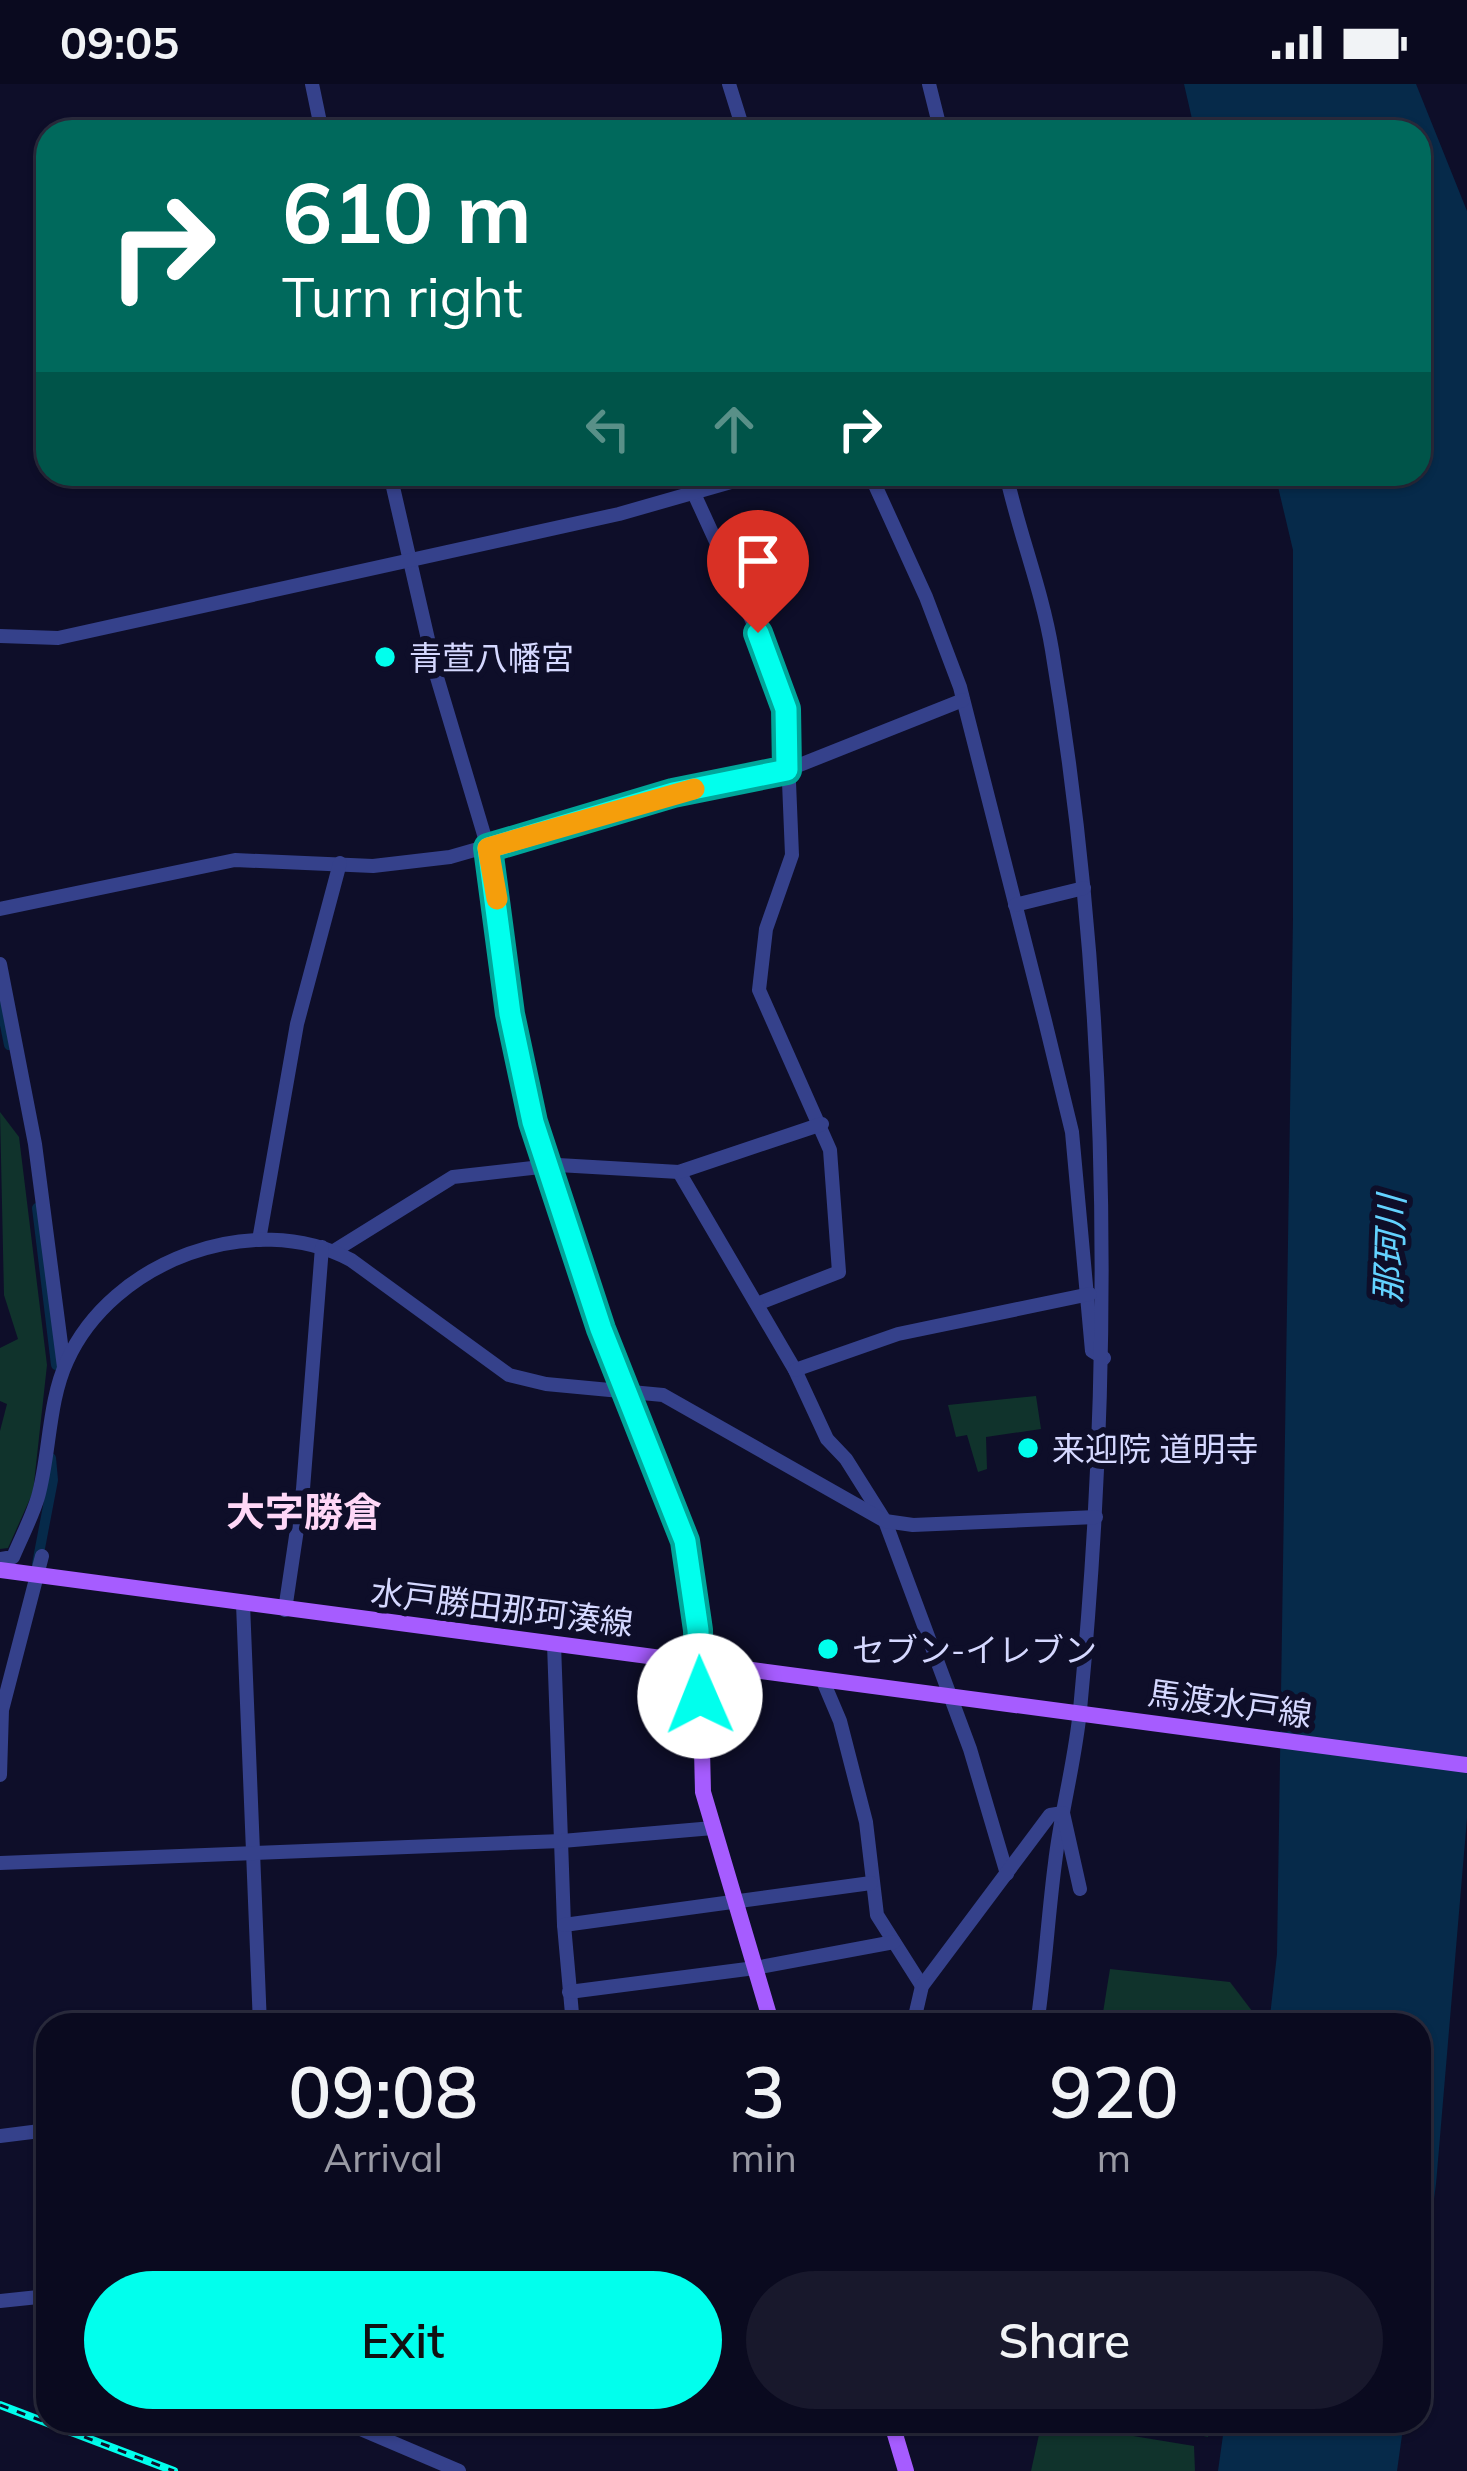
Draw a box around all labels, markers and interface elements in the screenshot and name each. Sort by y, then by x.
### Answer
text: 09:05 [60,14,179,70]
text: 610 m [282,159,532,264]
icon: right [84,168,240,324]
text: Turn right [282,263,523,331]
icon: left [575,396,641,462]
icon: ahead [701,396,767,462]
icon: right [827,396,893,462]
pin [707,510,809,633]
icon: arrive [725,528,791,594]
place label: 青萱八幡宮 [409,637,574,678]
marker: 青萱八幡宮 [372,644,398,670]
water label: 那珂川 [1365,1190,1414,1304]
place label: 来迎院 道明寺 [1052,1428,1259,1469]
marker: 来迎院 道明寺 [1015,1435,1041,1461]
district label: 大字勝倉 [226,1487,382,1536]
street label: 水戸勝田那珂湊線 [368,1571,636,1643]
place label: セブン-イレブン [852,1629,1097,1670]
position arrow [637,1633,763,1759]
marker: セブン-イレブン [815,1636,841,1662]
street label: 馬渡水戸線 [1145,1671,1315,1735]
text: 09:08 [288,2046,478,2136]
text: 3 [742,2046,785,2136]
text: 920 [1049,2046,1179,2136]
text: Arrival [324,2133,443,2182]
text: min [730,2133,797,2182]
text: m [1097,2133,1131,2182]
button: Exit [84,2271,722,2409]
button: Share [746,2271,1383,2409]

